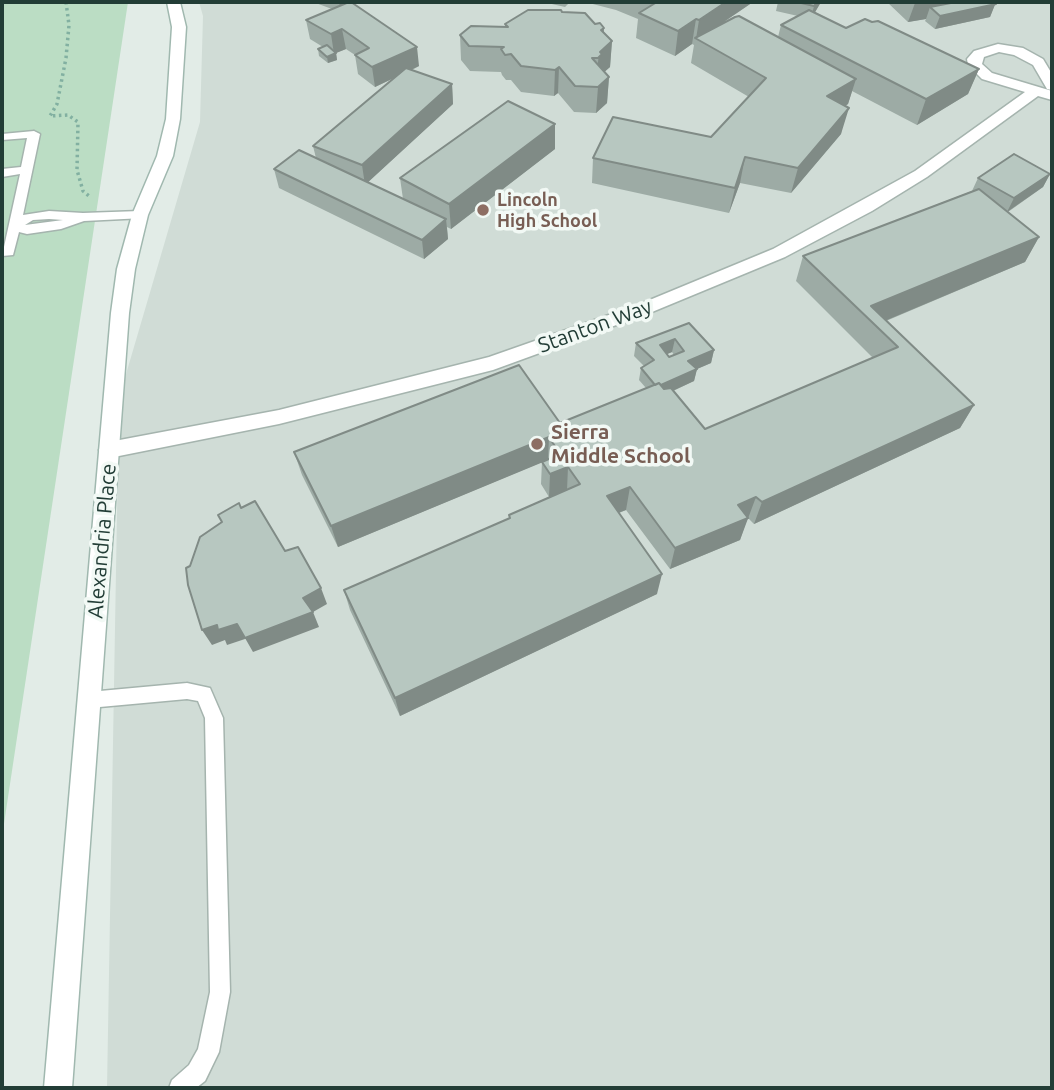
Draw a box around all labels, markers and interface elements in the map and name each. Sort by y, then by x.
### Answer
place label: Lincoln High School [497,189,597,232]
marker: Lincoln High School [475,202,491,218]
street label: Stanton Way [535,294,655,358]
place label: Sierra Middle School [551,419,690,469]
marker: Sierra Middle School [529,436,545,452]
street label: Alexandria Place [83,463,121,619]

